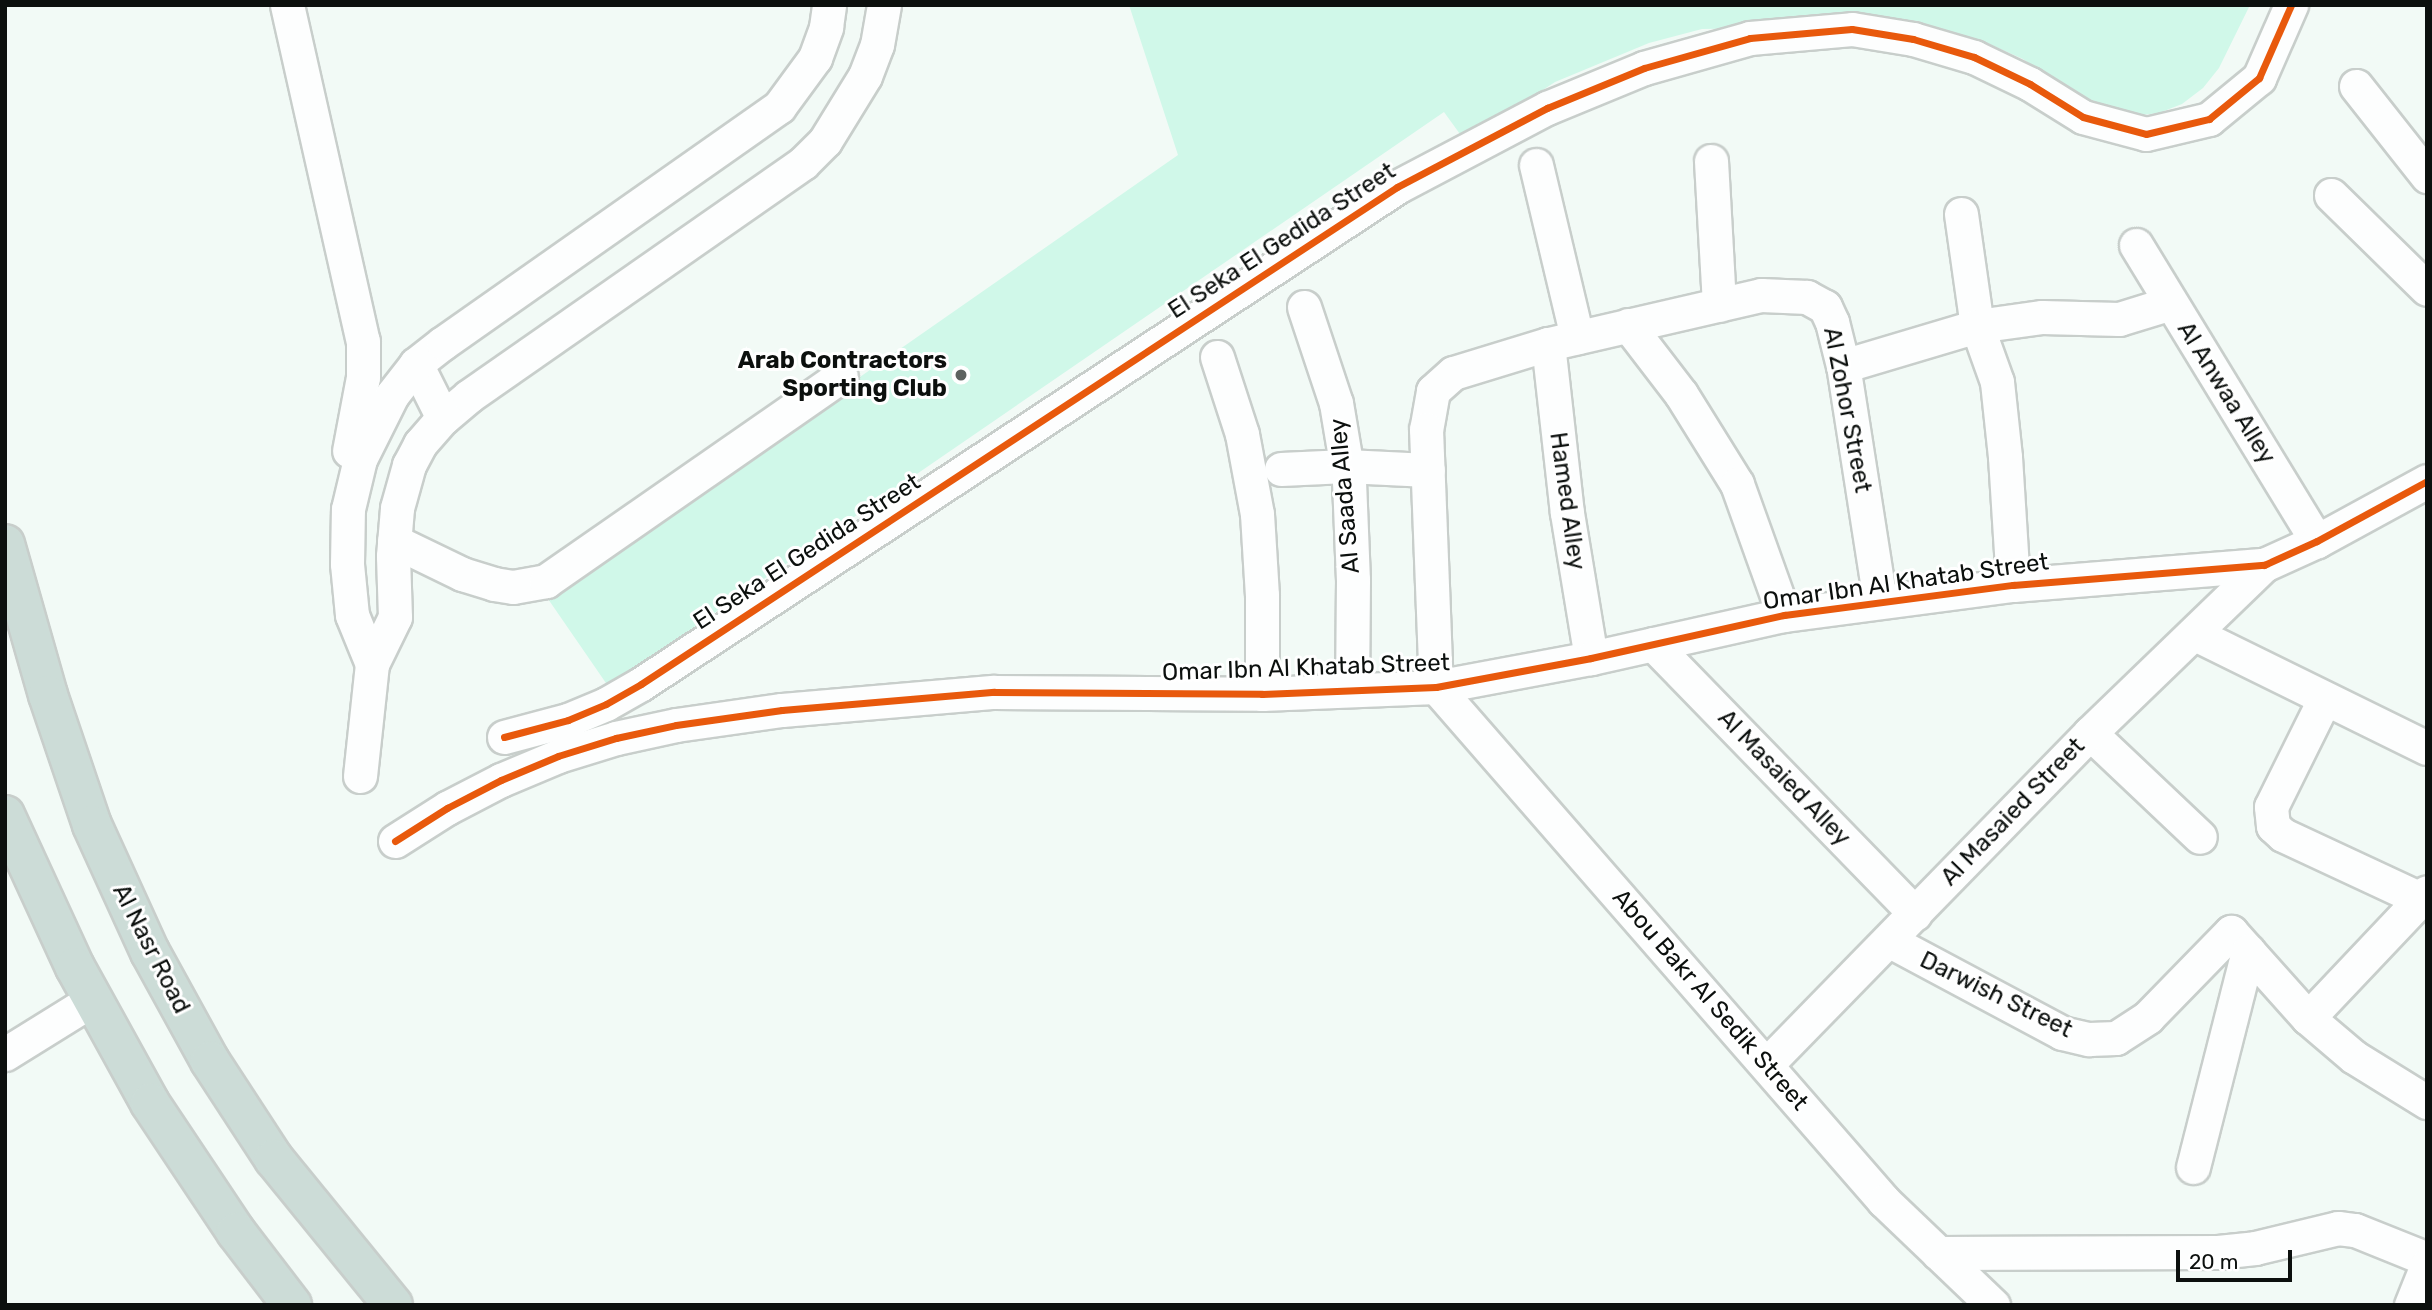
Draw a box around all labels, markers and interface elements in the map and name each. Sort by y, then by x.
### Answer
street label: El Seka El Gedida Street [1163,157,1401,325]
street label: Al Anwaa Alley [2170,316,2282,470]
street label: Al Zohor Street [1817,325,1877,495]
place label: Arab Contractors Sporting Club [738,347,947,403]
marker: Arab Contractors Sporting Club [953,367,969,383]
street label: Al Saada Alley [1324,417,1366,575]
street label: Hamed Alley [1543,430,1591,572]
street label: El Seka El Gedida Street [688,468,926,636]
street label: Omar Ibn Al Khatab Street [1761,548,2051,616]
street label: Omar Ibn Al Khatab Street [1161,649,1451,687]
street label: Al Masaied Alley [1711,704,1857,852]
street label: Al Masaied Street [1935,732,2091,892]
street label: Al Nasr Road [106,879,196,1019]
street label: Abou Bakr Al Sedik Street [1606,883,1814,1117]
street label: Darwish Street [1915,946,2077,1044]
scale bar [2180,1236,2296,1280]
text: 20 m [2189,1249,2238,1274]

